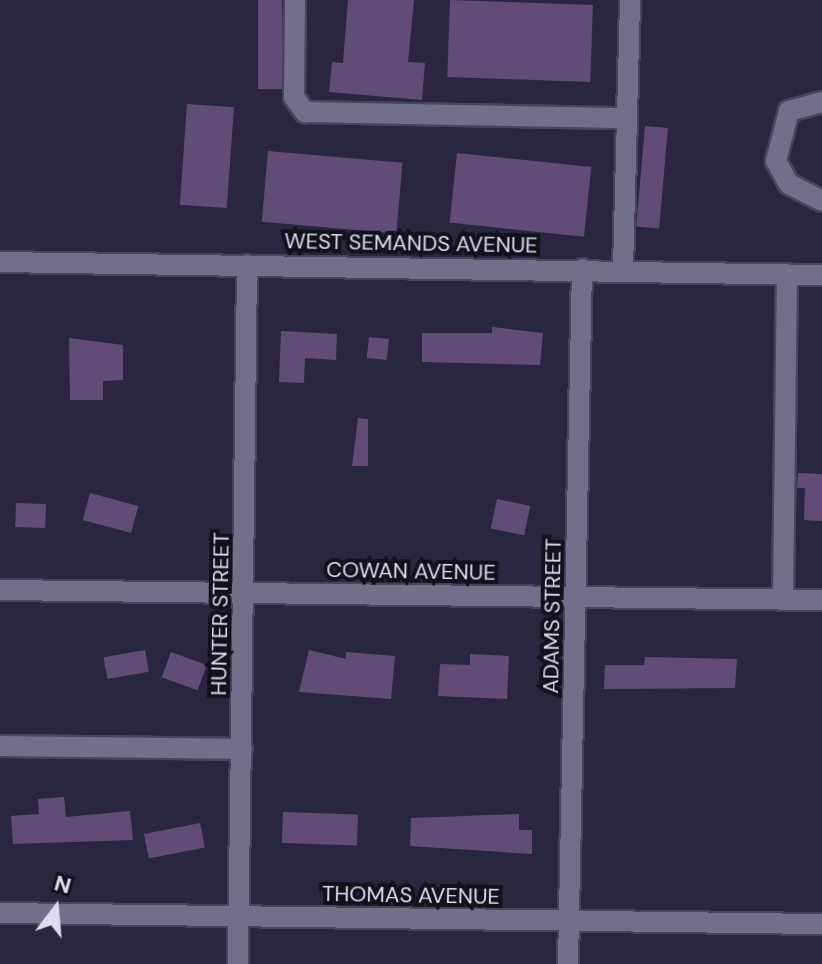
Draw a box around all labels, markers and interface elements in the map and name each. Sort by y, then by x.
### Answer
street label: WEST SEMANDS AVENUE [284,228,538,258]
street label: HUNTER STREET [205,532,235,696]
street label: ADAMS STREET [537,538,567,694]
street label: COWAN AVENUE [326,556,496,586]
north arrow [16,868,96,948]
text: N [51,868,74,901]
street label: THOMAS AVENUE [322,880,500,910]

